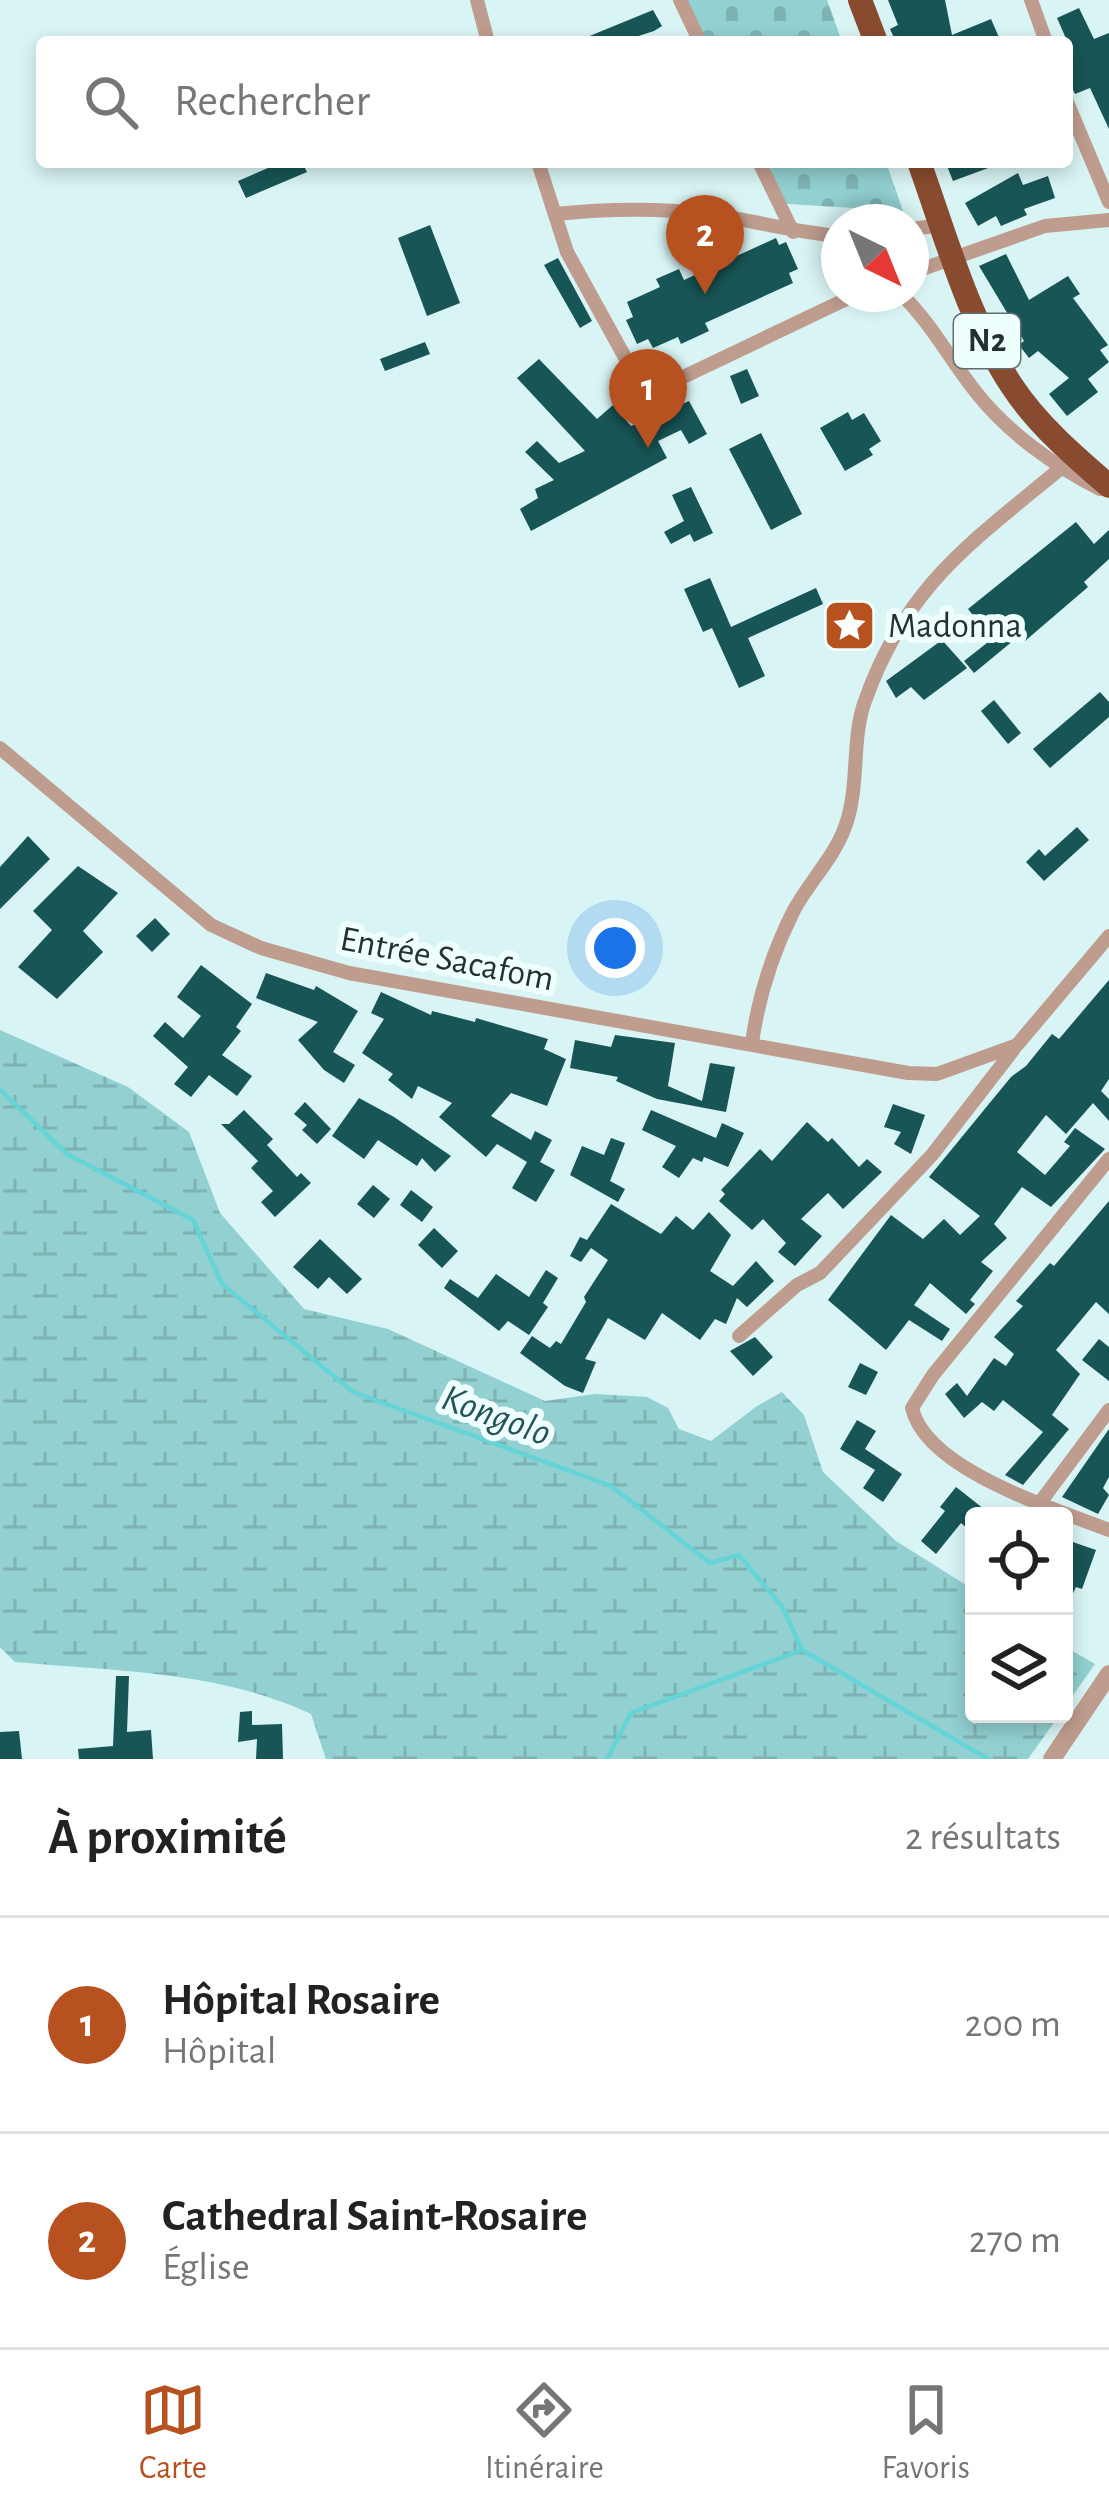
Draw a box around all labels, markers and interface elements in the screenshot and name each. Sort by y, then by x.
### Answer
search box [36,36,1073,168]
icon: search [78,69,144,135]
text: Rechercher [174,79,370,124]
pin: 2 [666,195,744,294]
north arrow [821,204,929,312]
road number: N2 [954,314,1020,368]
pin: 1 [609,349,687,448]
place icon: Madonna [821,598,877,654]
place label: Madonna [888,608,1022,644]
your location [585,918,645,978]
street label: Entrée Sacafom [337,921,557,997]
water label: Kongolo [436,1378,556,1454]
map controls [965,1507,1073,1723]
button: locate [965,1507,1073,1615]
button: layers [965,1615,1073,1723]
text: À proximité [48,1812,287,1863]
text: 2 résultats [905,1818,1061,1857]
text: Hôpital Rosaire [162,1978,440,2023]
text: 1 [80,2005,94,2044]
text: 200 m [964,2005,1061,2044]
text: Hôpital [162,2032,276,2071]
text: Cathedral Saint-Rosaire [162,2194,587,2239]
text: 2 [78,2221,96,2260]
text: 270 m [969,2221,1061,2260]
text: Église [162,2248,250,2287]
tab: Carte [139,2377,207,2489]
tab: Itinéraire [485,2377,604,2489]
tab: Favoris [882,2377,970,2489]

